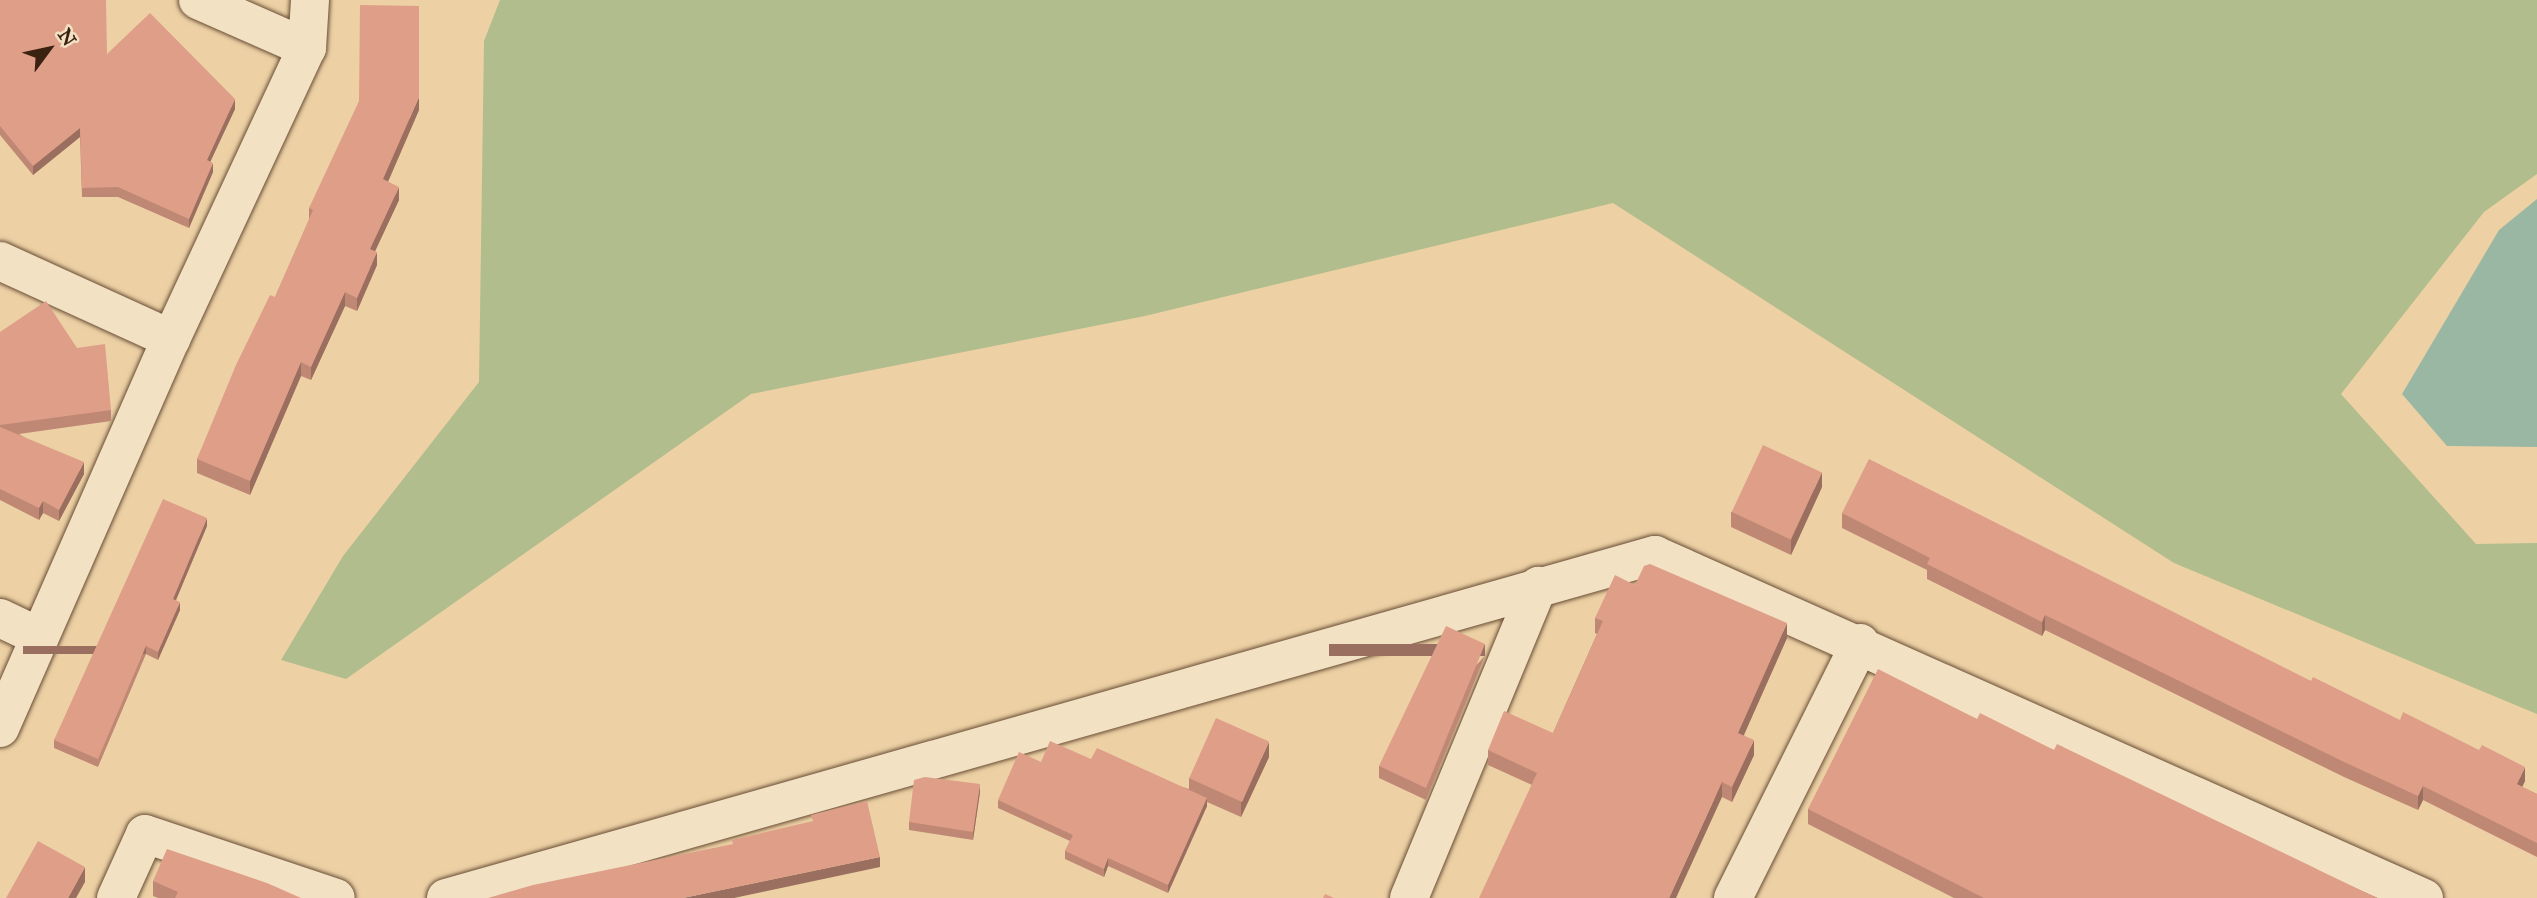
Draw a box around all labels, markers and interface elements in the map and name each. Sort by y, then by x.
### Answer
north arrow [14,14,84,84]
text: N [53,24,81,50]

